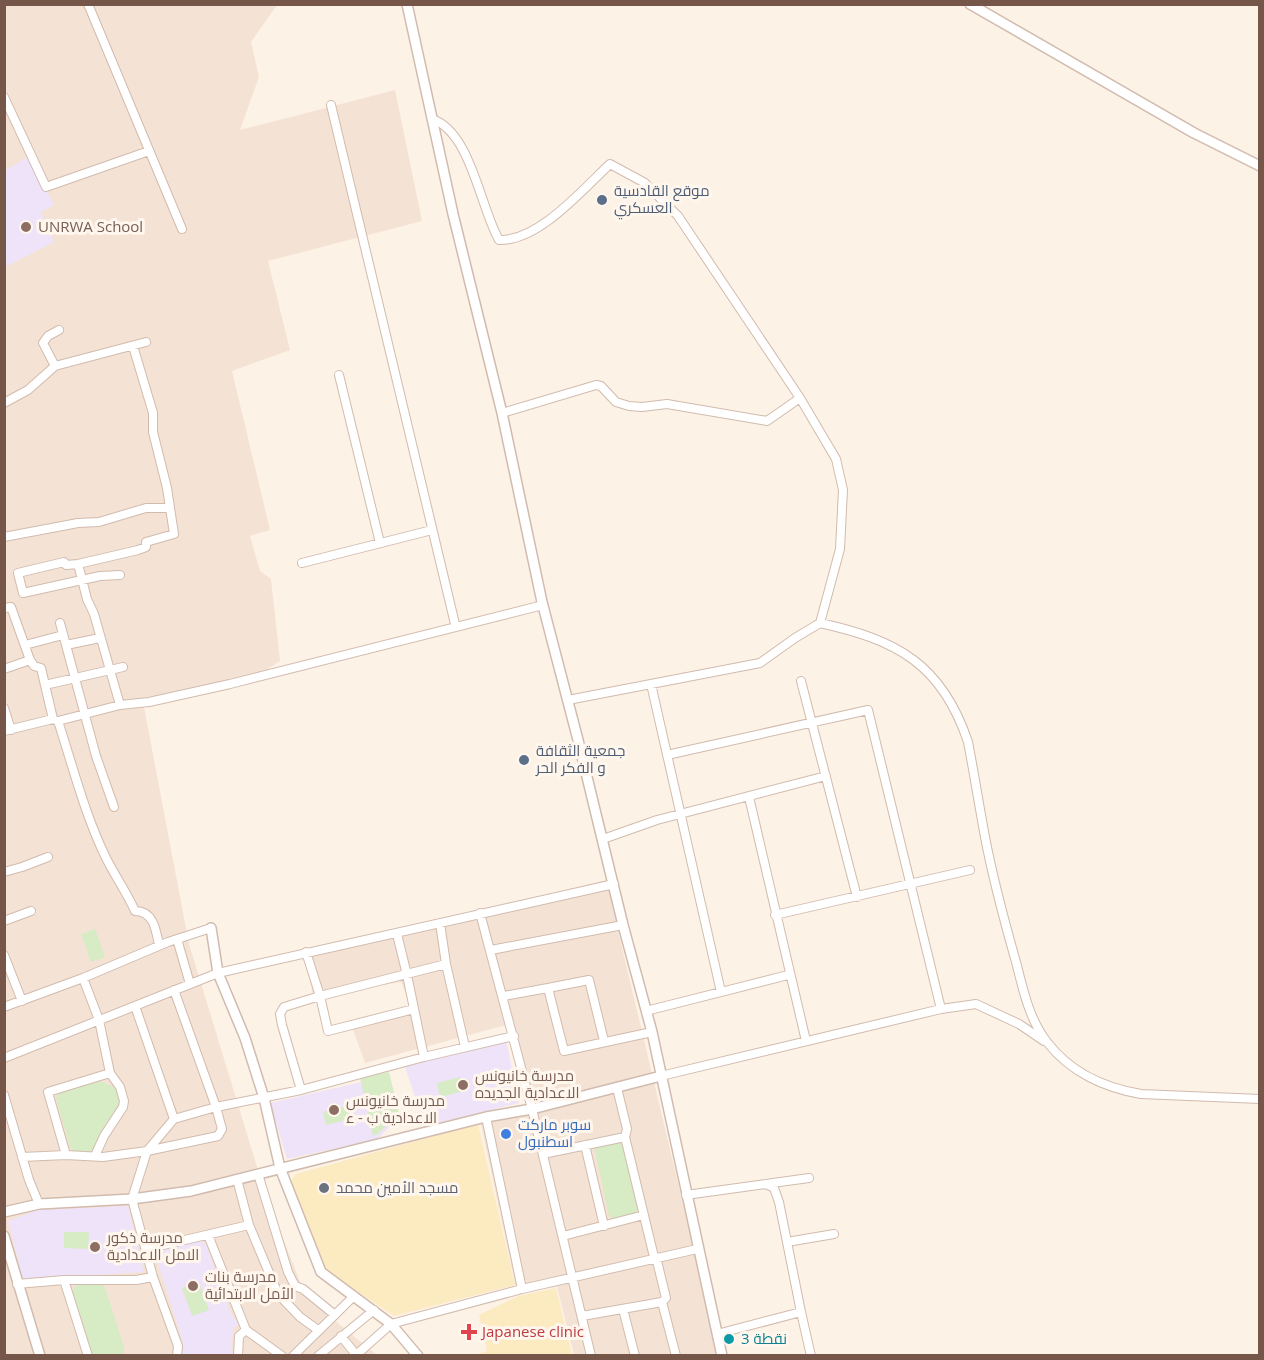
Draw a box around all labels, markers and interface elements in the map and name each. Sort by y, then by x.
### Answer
place label: موقع القادسية العسكري [614,180,710,220]
marker: موقع القادسية العسكري [595,193,609,207]
place label: UNRWA School [38,216,143,236]
marker: UNRWA School [19,220,33,234]
place label: جمعية الثقافة و الفكر الحر [535,740,625,777]
marker: جمعية الثقافة و الفكر الحر [517,753,531,767]
place label: مدرسة خانيونس الاعدادية الجديده [475,1065,579,1102]
marker: مدرسة خانيونس الاعدادية الجديده [456,1078,470,1092]
place label: مدرسة خانيونس الاعدادية ب - ء [346,1090,445,1127]
marker: مدرسة خانيونس الاعدادية ب - ء [327,1103,341,1117]
place label: سوبر ماركت اسطنبول [518,1114,591,1151]
marker: سوبر ماركت اسطنبول [499,1127,513,1141]
place label: مسجد الأمين محمد [336,1177,458,1198]
marker: مسجد الأمين محمد [317,1181,331,1195]
place label: مدرسة ذكور الامل الاعدادية [106,1227,199,1265]
marker: مدرسة ذكور الامل الاعدادية [88,1240,102,1254]
place label: مدرسة بنات الأمل الابتدائية [205,1266,294,1304]
marker: مدرسة بنات الأمل الابتدائية [186,1279,200,1293]
place label: Japanese clinic [480,1321,584,1341]
marker: Japanese clinic [460,1323,478,1341]
place label: نقطة 3 [741,1328,787,1348]
marker: نقطة 3 [722,1332,736,1346]

